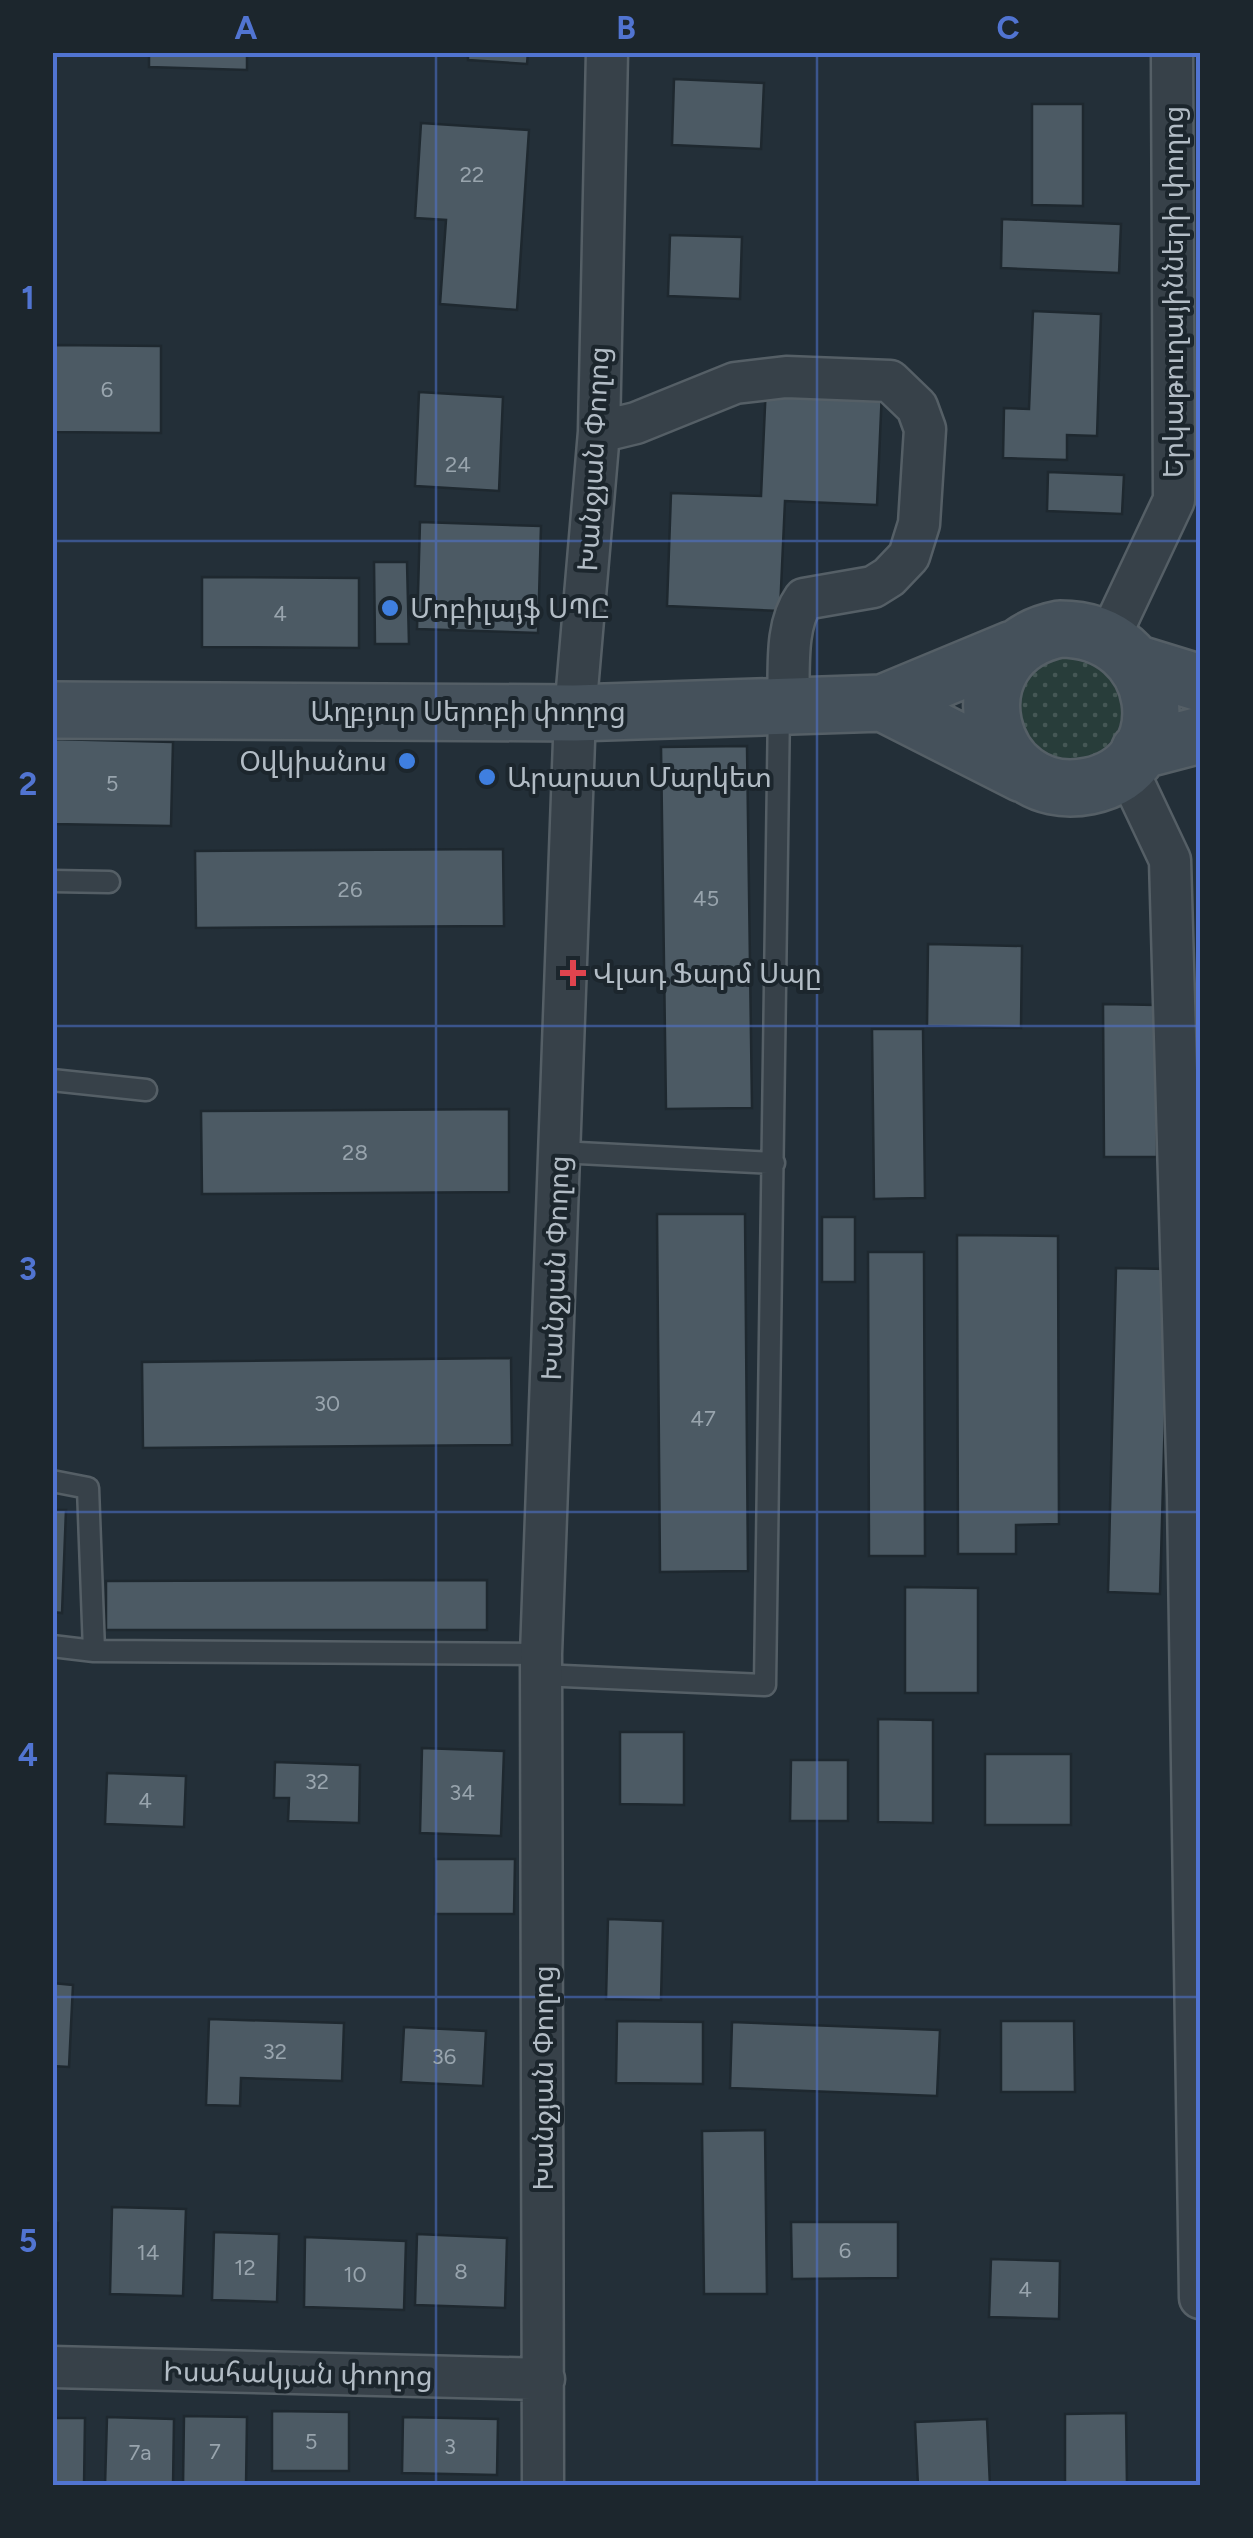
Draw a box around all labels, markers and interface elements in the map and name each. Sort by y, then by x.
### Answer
text: A [235,9,258,47]
text: B [616,9,636,47]
text: C [996,9,1020,47]
street label: Երկաթուղայինների փողոց [1156,106,1190,478]
house number: 22 [460,161,484,188]
text: 1 [21,279,35,317]
street label: Խանջյան Փողոց [570,346,616,572]
house number: 6 [101,376,113,403]
house number: 24 [445,451,471,478]
place label: Մոբիլայֆ ՍՊԸ [410,591,610,625]
marker: Մոբիլայֆ ՍՊԸ [379,597,401,619]
house number: 4 [273,600,287,627]
street label: Աղբյուր Սերոբի փողոց [310,694,626,728]
place label: Օվկիանոս [239,744,387,778]
marker: Օվկիանոս [396,750,418,772]
place label: Արարատ Մարկետ [507,760,772,794]
text: 2 [19,765,37,803]
marker: Արարատ Մարկետ [476,766,498,788]
house number: 5 [106,770,118,797]
house number: 26 [338,876,362,903]
house number: 45 [693,885,719,912]
place label: Վլադ Ֆարմ Սպը [593,956,822,990]
marker: Վլադ Ֆարմ Սպը [562,962,584,984]
house number: 28 [342,1139,368,1166]
street label: Խանջյան Փողոց [534,1155,576,1381]
text: 3 [19,1250,37,1288]
house number: 30 [314,1390,340,1417]
house number: 47 [690,1405,716,1432]
text: 4 [18,1736,38,1774]
house number: 32 [305,1768,329,1795]
house number: 34 [449,1779,475,1806]
house number: 4 [138,1787,152,1814]
street label: Խանջյան Փողոց [526,1965,560,2191]
house number: 32 [263,2038,287,2065]
house number: 36 [432,2043,456,2070]
text: 5 [19,2222,37,2260]
house number: 6 [839,2237,851,2264]
house number: 14 [137,2239,159,2266]
house number: 12 [234,2254,256,2281]
house number: 8 [454,2258,468,2285]
house number: 10 [343,2261,367,2288]
house number: 4 [1018,2276,1032,2303]
street label: Իսահակյան փողոց [163,2354,433,2392]
house number: 5 [305,2428,317,2455]
house number: 3 [444,2433,456,2460]
house number: 7 [209,2438,221,2465]
house number: 7a [128,2439,152,2466]

